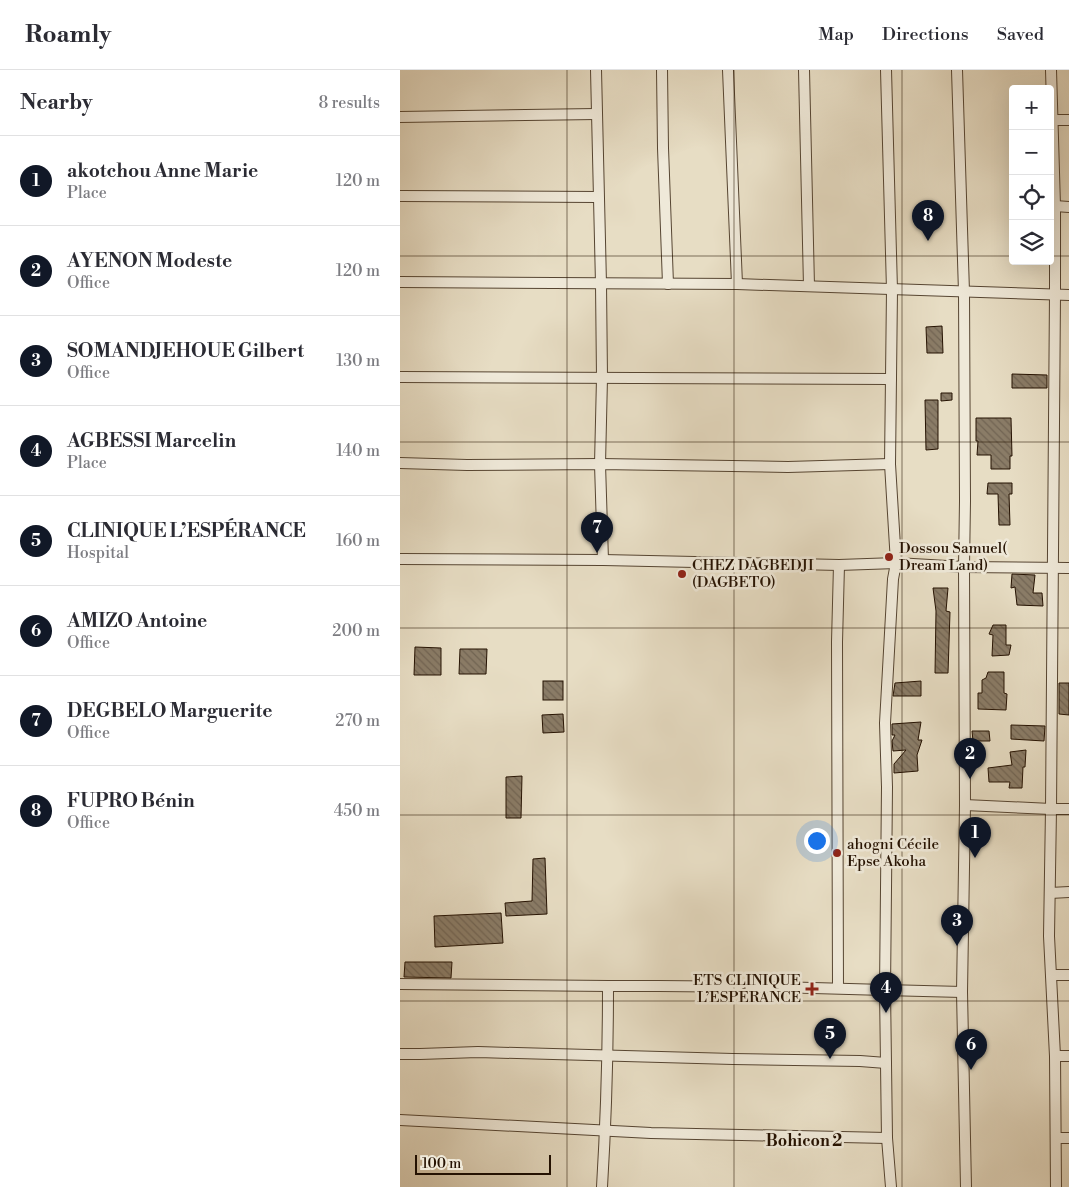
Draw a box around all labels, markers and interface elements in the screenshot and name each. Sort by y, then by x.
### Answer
text: Roamly [25,20,111,50]
text: Map [818,23,854,46]
text: Directions [882,23,969,46]
text: Saved [997,23,1044,46]
map controls [1009,85,1054,265]
button: + [1009,85,1054,130]
text: Nearby [20,90,93,116]
text: 8 results [318,93,380,113]
button: − [1009,130,1054,175]
text: akotchou Anne Marie [67,159,258,183]
text: 1 [32,171,40,191]
text: 120 m [336,171,380,191]
button: locate [1009,175,1054,220]
text: Place [67,183,107,203]
pin: 8 [912,200,944,241]
button: layers [1009,220,1054,265]
text: AYENON Modeste [67,249,232,273]
text: 2 [31,261,41,281]
text: 120 m [336,261,380,281]
text: Office [67,273,110,293]
text: SOMANDJEHOUE Gilbert [67,339,304,363]
text: 3 [31,351,41,371]
text: 130 m [336,351,380,371]
text: Office [67,363,110,383]
text: AGBESSI Marcelin [67,429,236,453]
text: 4 [31,441,41,461]
text: 140 m [336,441,380,461]
text: Place [67,453,107,473]
pin: 7 [581,512,613,553]
text: CLINIQUE L’ESPÉRANCE [67,519,306,543]
text: 5 [31,531,41,551]
text: 160 m [336,531,380,551]
place label: Dossou Samuel( Dream Land) [899,539,1007,575]
text: Hospital [67,543,129,563]
marker: Dossou Samuel( Dream Land) [883,551,895,563]
place label: CHEZ DAGBEDJI (DAGBETO) [692,556,814,592]
marker: CHEZ DAGBEDJI (DAGBETO) [676,568,688,580]
text: AMIZO Antoine [67,609,207,633]
text: 6 [31,621,41,641]
text: 200 m [332,621,380,641]
text: Office [67,633,110,653]
text: DEGBELO Marguerite [67,699,272,723]
text: 7 [31,711,41,731]
text: 270 m [335,711,380,731]
text: Office [67,723,110,743]
pin: 2 [954,738,986,779]
text: FUPRO Bénin [67,789,195,813]
text: 8 [31,801,41,821]
text: 450 m [334,801,380,821]
text: Office [67,813,110,833]
pin: 1 [959,817,991,858]
your location [804,828,830,854]
place label: ahogni Cécile Epse Akoha [847,835,939,871]
marker: ahogni Cécile Epse Akoha [831,847,843,859]
pin: 3 [941,905,973,946]
place label: ETS CLINIQUE L’ESPÉRANCE [693,971,801,1007]
pin: 4 [870,972,902,1013]
marker: ETS CLINIQUE L’ESPÉRANCE [805,982,819,996]
pin: 5 [814,1018,846,1059]
pin: 6 [955,1029,987,1070]
district label: Bohicon 2 [766,1131,842,1151]
scale bar [415,1152,551,1175]
text: 100 m [422,1155,461,1173]

